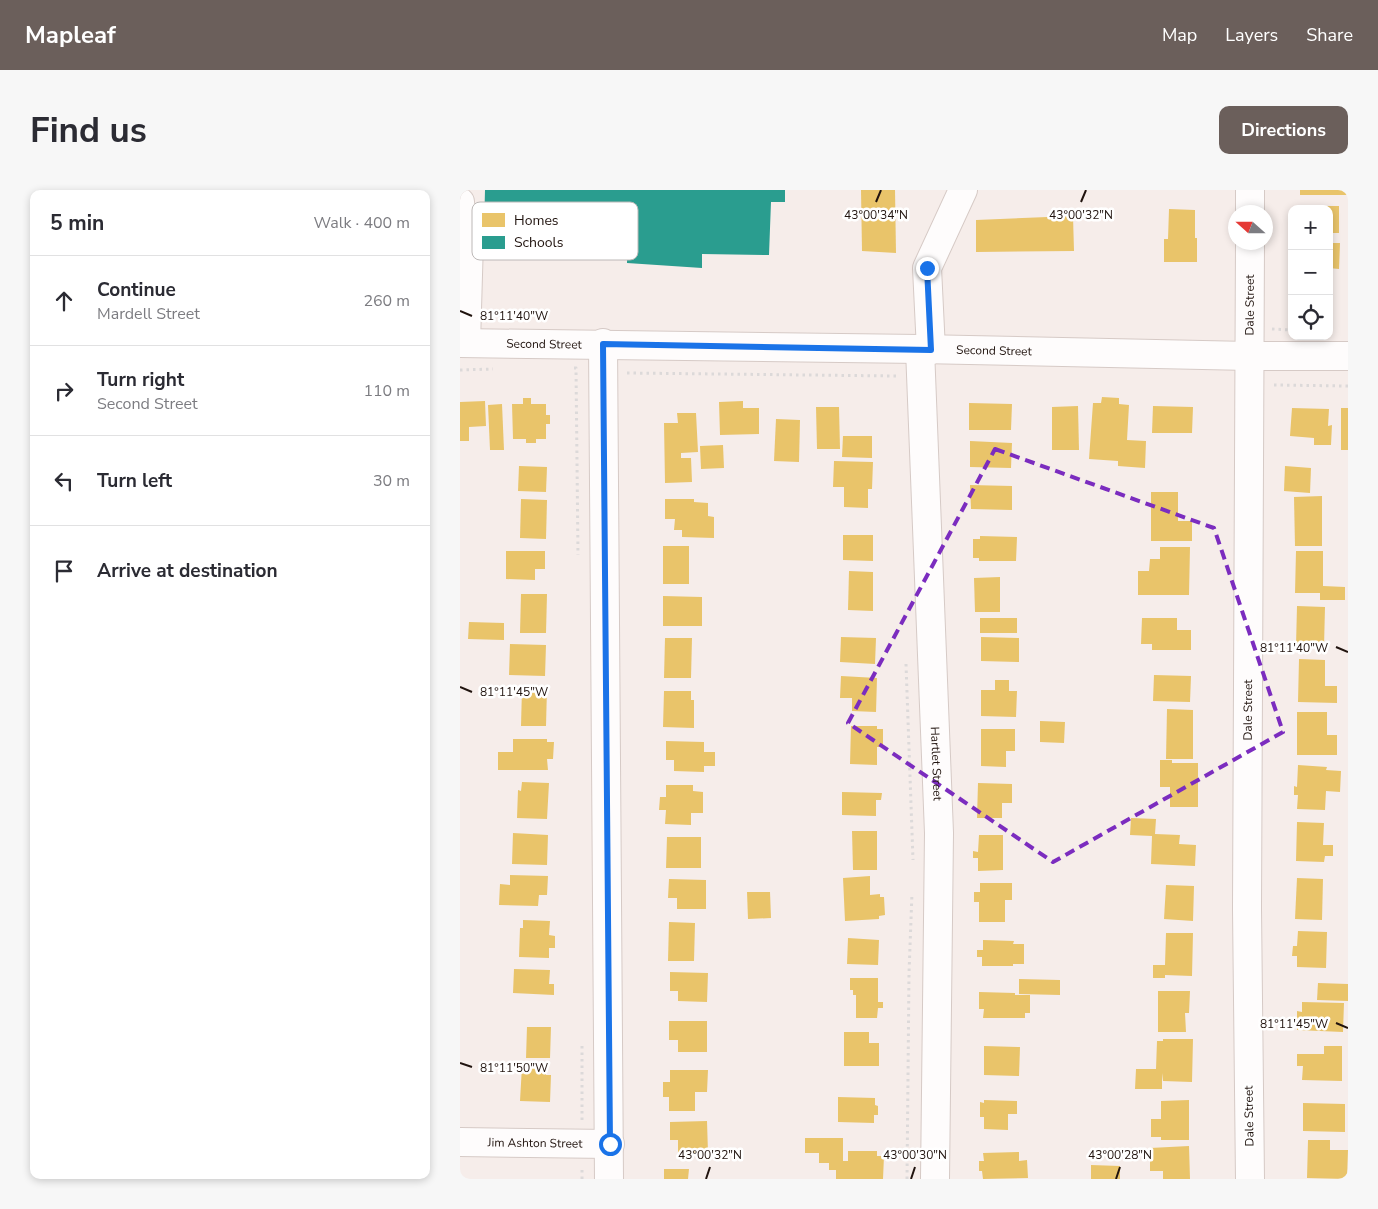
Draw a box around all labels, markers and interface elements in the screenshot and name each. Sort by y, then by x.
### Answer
text: Mapleaf [25,19,116,51]
text: Map [1162,23,1197,47]
text: Layers [1225,23,1278,47]
text: Share [1306,23,1353,47]
button: Directions [1219,106,1348,154]
text: Find us [30,107,147,154]
legend [472,202,638,260]
north arrow [1228,205,1273,250]
map controls [1288,205,1333,340]
button: + [1288,205,1333,250]
text: 43°00'34"N [844,207,908,223]
text: 43°00'32"N [1049,207,1113,223]
text: 5 min [50,209,104,237]
text: Homes [514,211,559,230]
text: Walk · 400 m [314,212,410,234]
text: Schools [514,233,564,252]
button: − [1288,250,1333,295]
route end [916,257,939,280]
street label: Dale Street [1242,274,1258,336]
text: Continue [97,277,176,303]
icon: ahead [50,287,78,315]
text: 260 m [363,290,410,312]
button: locate [1288,295,1333,340]
text: Mardell Street [97,303,200,325]
text: 81°11'40"W [480,308,548,324]
street label: Second Street [506,336,583,353]
street label: Second Street [956,342,1033,359]
text: Turn right [97,367,184,393]
icon: right [50,377,78,405]
text: 110 m [363,380,410,402]
text: Second Street [97,393,198,415]
icon: left [50,467,78,495]
text: Turn left [97,468,172,494]
text: 30 m [373,470,410,492]
icon: arrive [50,557,78,585]
text: Arrive at destination [97,558,278,584]
text: 81°11'40"W [1260,640,1328,656]
street label: Dale Street [1240,679,1256,741]
text: 81°11'45"W [480,684,548,700]
street label: Hartlet Street [927,726,946,802]
text: 81°11'45"W [1260,1016,1328,1032]
text: 81°11'50"W [480,1060,548,1076]
street label: Dale Street [1240,1085,1258,1147]
route start [599,1133,622,1156]
street label: Jim Ashton Street [486,1134,583,1152]
text: 43°00'32"N [678,1147,742,1163]
text: 43°00'30"N [883,1147,947,1163]
text: 43°00'28"N [1088,1147,1152,1163]

